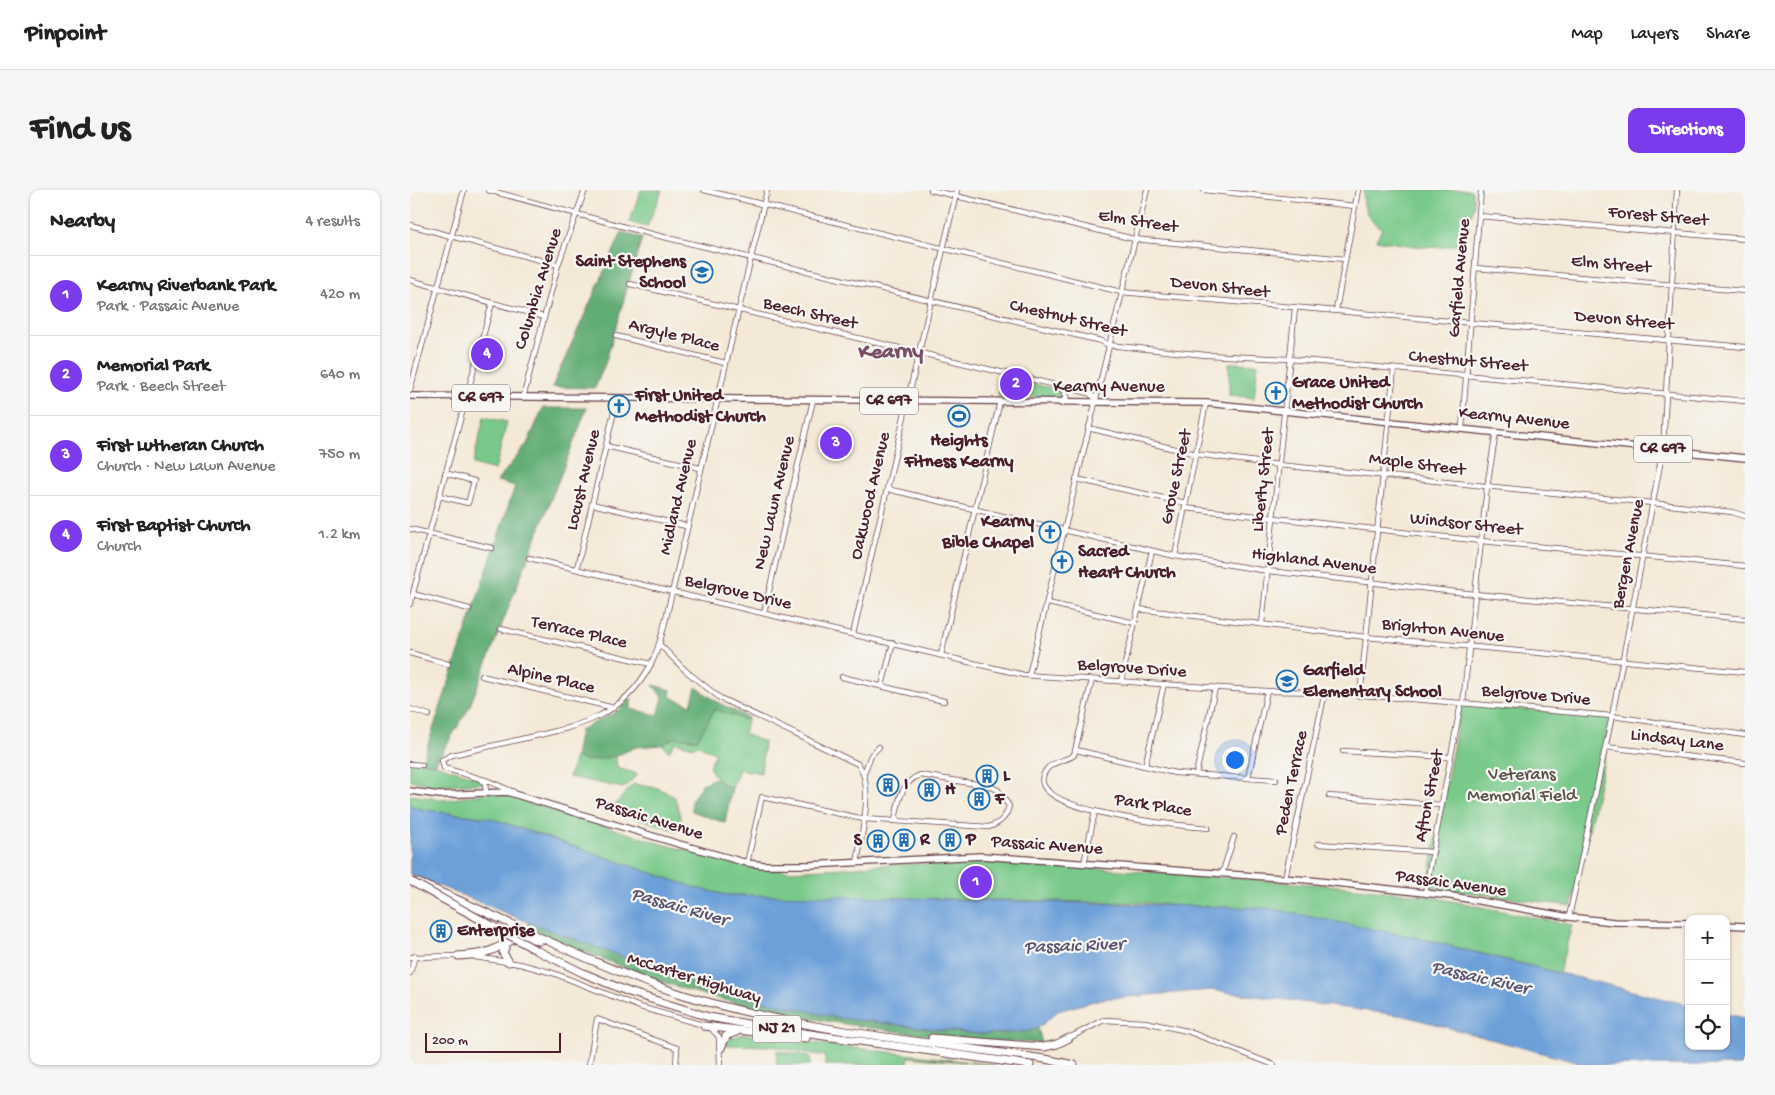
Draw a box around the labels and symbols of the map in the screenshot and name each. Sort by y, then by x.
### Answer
street label: Forest Street [1606,202,1711,232]
street label: Elm Street [1097,205,1181,239]
street label: Garfield Avenue [1444,217,1476,338]
street label: Columbia Avenue [511,225,568,352]
street label: Elm Street [1570,251,1654,279]
place label: Saint Stephens School [576,252,687,294]
school or university icon: Saint Stephens School [690,260,714,284]
street label: Devon Street [1169,272,1272,304]
street label: Beech Street [760,293,861,335]
street label: Chestnut Street [1008,295,1130,343]
street label: Devon Street [1573,306,1676,336]
street label: Argyle Place [626,315,722,358]
pin: 4 [471,335,503,373]
district label: Kearny [858,340,924,366]
street label: Chestnut Street [1408,346,1530,378]
pin: 2 [1000,365,1032,403]
place label: Grace United Methodist Church [1292,373,1423,415]
street label: Kearny Avenue [1053,377,1165,398]
church icon: Grace United Methodist Church [1264,381,1288,405]
road number: CR 697 [452,384,510,412]
place label: First United Methodist Church [634,386,766,428]
road number: CR 697 [860,388,918,415]
church icon: First United Methodist Church [607,394,631,418]
street label: Kearny Avenue [1458,403,1571,435]
sports icon: Heights Fitness Kearny [947,404,971,428]
pin: 3 [820,424,852,462]
street label: Liberty Street [1248,425,1280,533]
street label: Grove Street [1157,426,1198,526]
street label: Locust Avenue [562,427,606,532]
street label: Oakwood Avenue [846,429,896,562]
place label: Heights Fitness Kearny [904,431,1014,473]
street label: New Lawn Avenue [749,433,801,572]
road number: CR 697 [1634,435,1692,462]
street label: Midland Avenue [655,436,703,557]
street label: Maple Street [1368,449,1468,482]
street label: Bergen Avenue [1608,497,1650,612]
street label: Windsor Street [1409,509,1525,542]
place label: Kearny Bible Chapel [941,512,1034,554]
church icon: Kearny Bible Chapel [1038,520,1062,544]
place label: Sacred Heart Church [1078,542,1176,584]
street label: Highland Avenue [1250,544,1378,580]
church icon: Sacred Heart Church [1050,550,1074,574]
street label: Belgrove Drive [681,570,794,616]
street label: Terrace Place [528,612,630,654]
street label: Brighton Avenue [1380,614,1506,648]
street label: Belgrove Drive [1076,655,1188,683]
street label: Alpine Place [505,659,597,699]
place label: Garfield Elementary School [1303,661,1442,703]
school or university icon: Garfield Elementary School [1275,669,1299,693]
street label: Belgrove Drive [1480,681,1592,711]
street label: Lindsay Lane [1629,725,1726,757]
street label: Peden Terrace [1270,728,1313,838]
street label: Afton Street [1411,746,1450,844]
your location [1222,747,1248,773]
building icon: L [975,764,999,788]
park label: Veterans Memorial Field [1467,765,1578,807]
place label: L [1003,766,1011,787]
building icon: I [876,773,900,797]
place label: I [904,775,908,796]
building icon: H [917,778,941,802]
place label: H [945,780,956,801]
building icon: F [967,787,991,811]
place label: F [994,789,1006,810]
street label: Park Place [1112,789,1194,823]
street label: Passaic Avenue [592,792,706,846]
building icon: R [892,828,916,852]
building icon: P [938,828,962,852]
building icon: S [866,829,890,853]
place label: R [919,830,931,851]
place label: P [965,830,977,851]
place label: S [854,831,863,852]
street label: Passaic Avenue [990,832,1104,860]
pin: 1 [960,863,992,901]
street label: Passaic Avenue [1393,866,1508,902]
water label: Passaic River [628,883,734,934]
building icon: Enterprise [429,919,453,943]
place label: Enterprise [457,921,536,942]
water label: Passaic River [1024,934,1128,960]
street label: McCarter Highway [625,949,764,1009]
water label: Passaic River [1429,957,1535,1002]
road number: NJ 21 [753,1016,801,1042]
scale bar [425,1030,561,1053]

